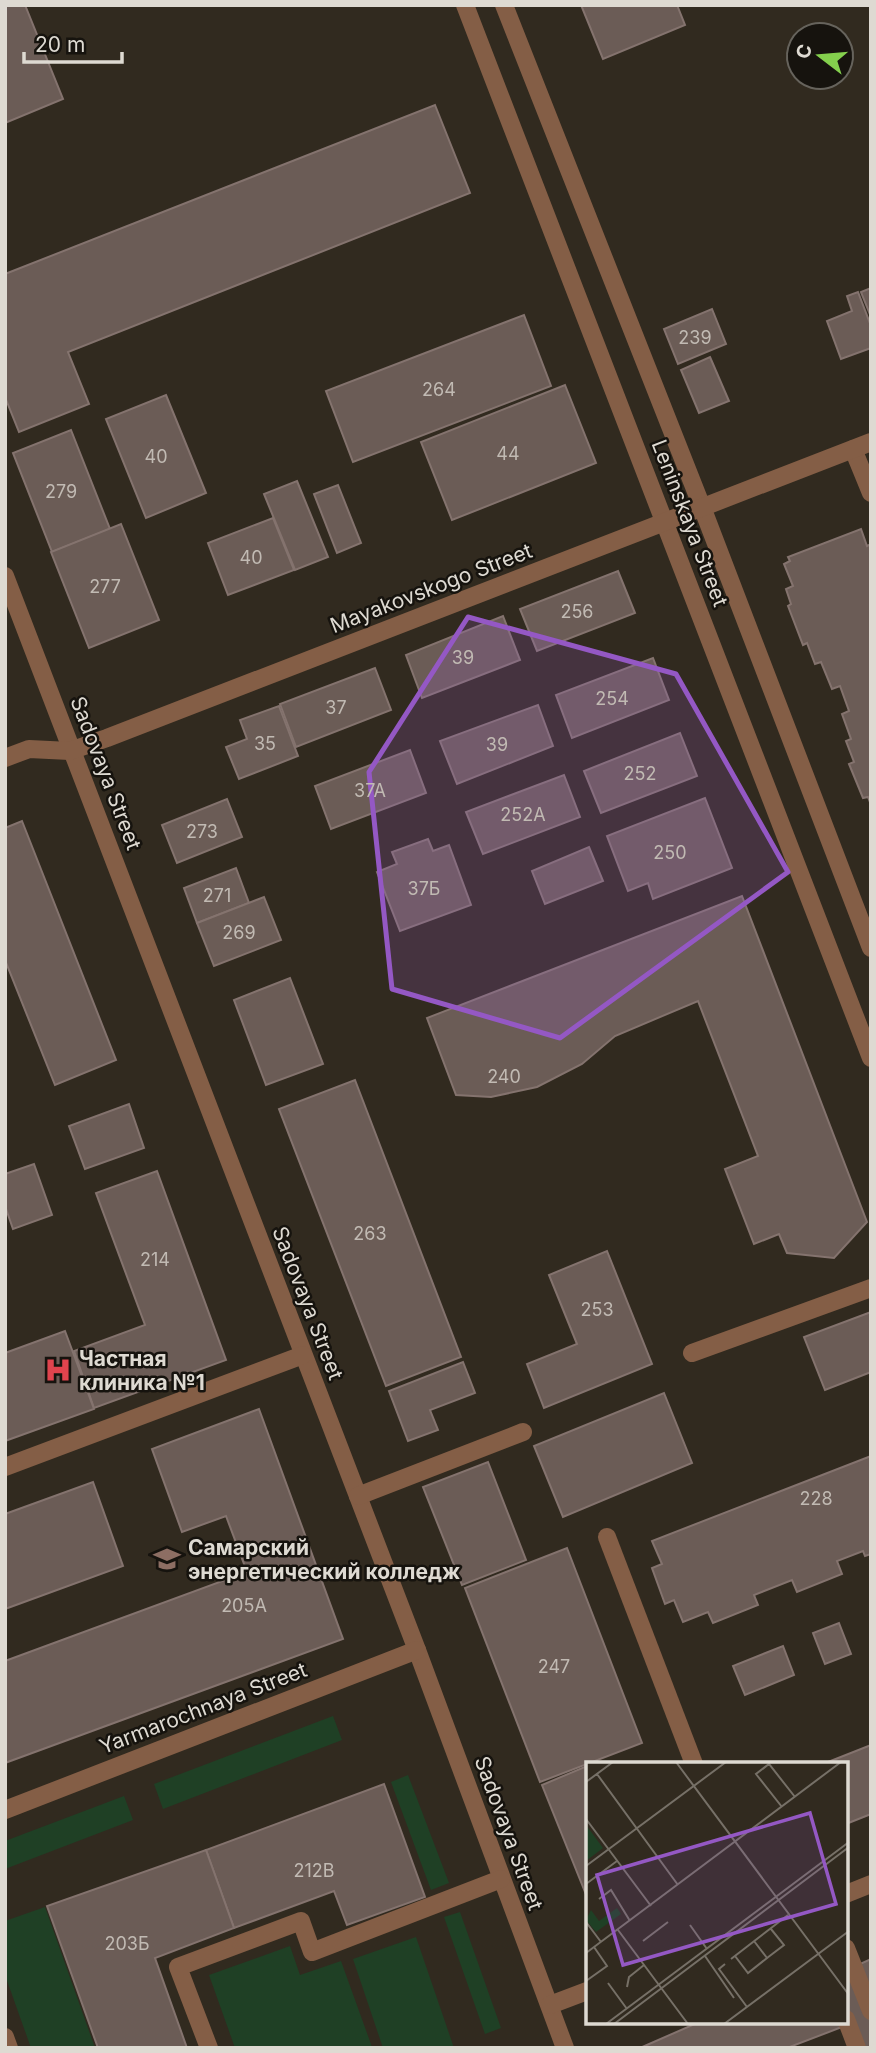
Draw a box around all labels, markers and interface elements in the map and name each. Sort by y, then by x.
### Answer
scale bar [24,21,122,65]
north arrow [785,21,855,91]
text: 20 m [35,32,85,57]
text: С [791,42,817,61]
house number: 239 [678,327,712,348]
house number: 264 [422,379,456,400]
street label: Leninskaya Street [647,436,733,610]
house number: 44 [496,443,520,464]
house number: 40 [145,446,167,467]
house number: 279 [45,481,77,502]
street label: Mayakovskogo Street [326,538,536,638]
house number: 40 [240,547,262,568]
house number: 277 [89,576,121,597]
house number: 256 [560,601,594,622]
house number: 39 [452,647,474,668]
house number: 254 [595,688,629,709]
street label: Sadovaya Street [65,693,147,853]
house number: 37 [325,697,347,718]
house number: 35 [254,733,276,754]
house number: 39 [486,734,508,755]
house number: 252 [624,763,656,784]
house number: 37А [354,780,386,801]
house number: 252А [500,804,546,825]
house number: 273 [186,821,218,842]
house number: 250 [653,842,687,863]
house number: 37Б [408,878,440,899]
house number: 271 [203,885,231,906]
house number: 269 [222,922,256,943]
house number: 240 [487,1066,521,1087]
street label: Sadovaya Street [267,1223,349,1383]
house number: 263 [353,1223,387,1244]
house number: 214 [140,1249,170,1270]
house number: 253 [580,1299,614,1320]
place label: Частная клиника №1 [79,1346,205,1395]
hospital icon: Частная клиника №1 [43,1355,73,1385]
house number: 228 [799,1488,833,1509]
place label: Самарский энергетический колледж [188,1535,460,1584]
school or university icon: Самарский энергетический колледж [152,1544,182,1574]
house number: 205А [221,1595,267,1616]
house number: 247 [538,1656,570,1677]
street label: Yarmarochnaya Street [96,1657,310,1759]
street label: Sadovaya Street [470,1753,549,1914]
inset map [586,1762,848,2025]
house number: 212В [293,1860,335,1881]
house number: 203Б [104,1933,150,1954]

